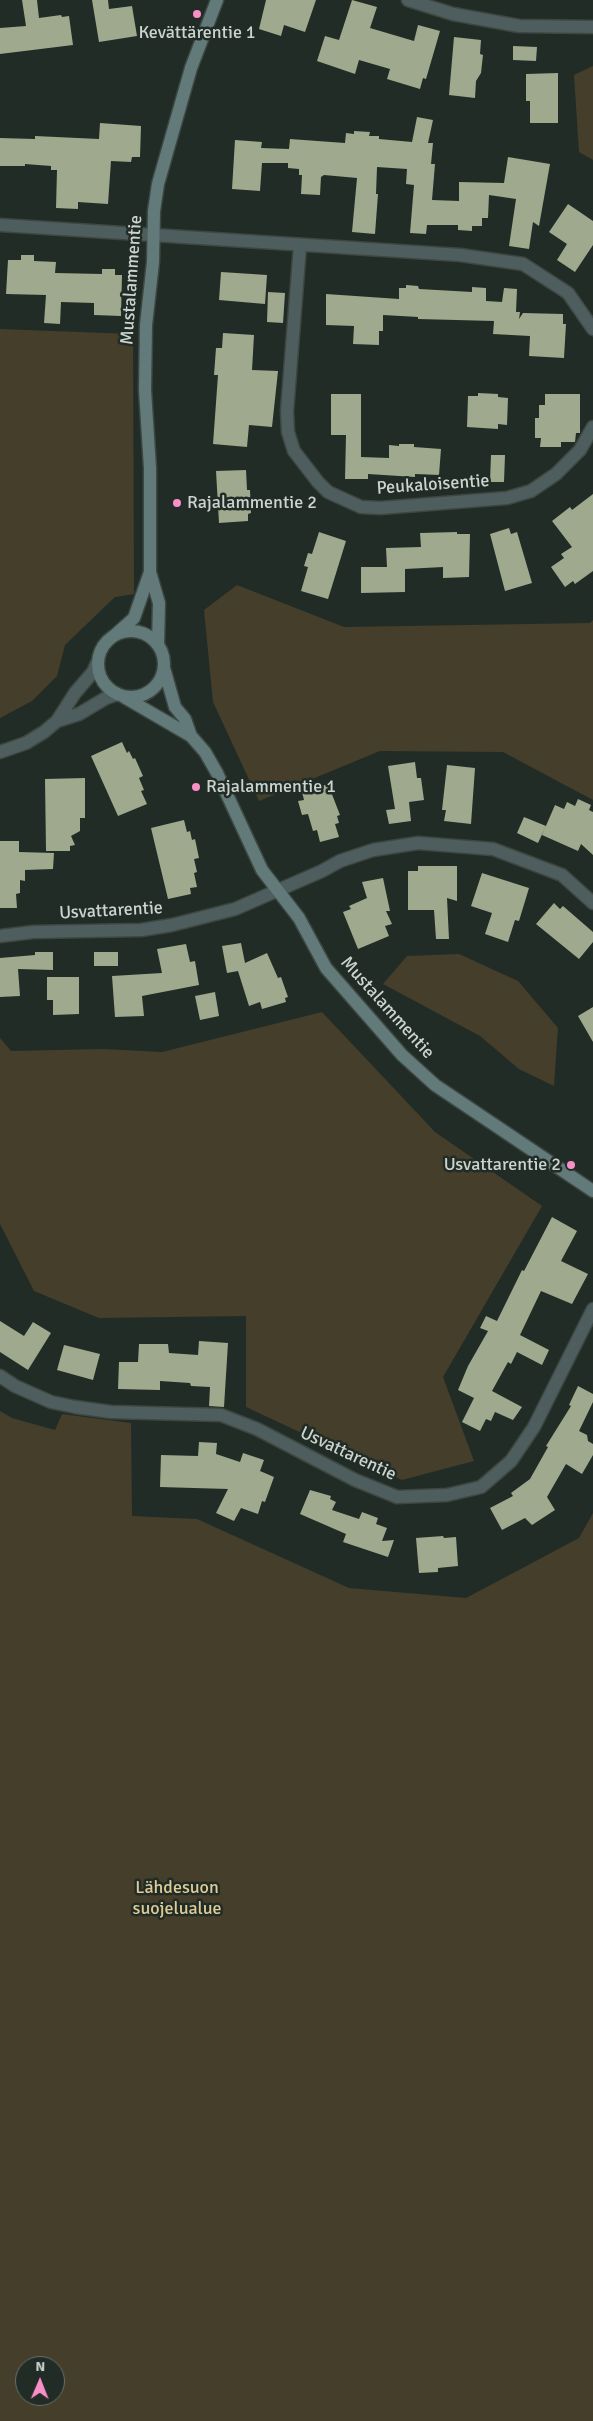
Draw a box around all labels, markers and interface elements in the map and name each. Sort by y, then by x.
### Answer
marker: Kevättärentie 1 [191,8,203,20]
place label: Kevättärentie 1 [138,22,256,44]
street label: Mustalammentie [117,214,147,346]
street label: Peukaloisentie [376,470,490,500]
place label: Rajalammentie 2 [187,492,317,514]
marker: Rajalammentie 2 [171,497,183,509]
place label: Rajalammentie 1 [206,776,336,798]
marker: Rajalammentie 1 [190,781,202,793]
street label: Usvattarentie [59,898,163,924]
street label: Mustalammentie [335,952,439,1064]
place label: Usvattarentie 2 [444,1154,561,1176]
marker: Usvattarentie 2 [565,1159,577,1171]
street label: Usvattarentie [296,1422,400,1486]
park label: Lähdesuon suojelualue [133,1877,221,1920]
north arrow [15,2356,65,2406]
text: N [35,2358,45,2375]

